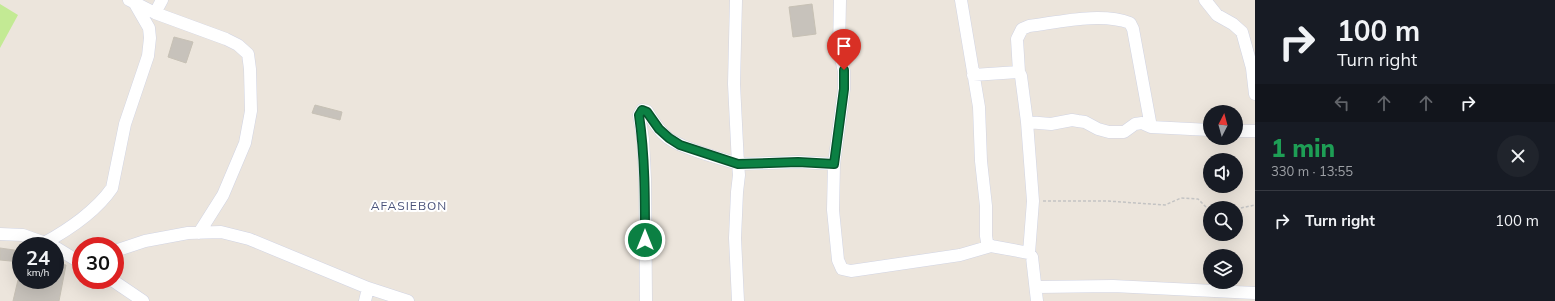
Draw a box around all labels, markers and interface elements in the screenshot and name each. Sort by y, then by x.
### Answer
text: 100 m [1337,13,1420,48]
icon: right [1271,16,1323,68]
pin [827,29,861,70]
icon: arrive [833,35,855,57]
text: Turn right [1337,48,1417,71]
icon: left [1331,92,1353,114]
icon: ahead [1373,92,1395,114]
icon: ahead [1415,92,1437,114]
icon: right [1457,92,1479,114]
north arrow [1203,105,1243,145]
map controls [1203,105,1243,289]
text: 1 min [1271,133,1335,163]
button: close [1497,135,1539,177]
button: sound [1203,153,1243,193]
text: 330 m · 13:55 [1271,163,1353,179]
district label: AFASIEBON [371,198,447,213]
button: search [1203,201,1243,241]
icon: right [1271,210,1293,232]
text: Turn right [1305,211,1375,230]
text: 100 m [1495,211,1539,230]
position arrow [624,219,666,261]
speed limit sign: 30 [72,237,124,289]
text: 24 [26,245,50,270]
button: layers [1203,249,1243,289]
text: km/h [27,266,49,279]

